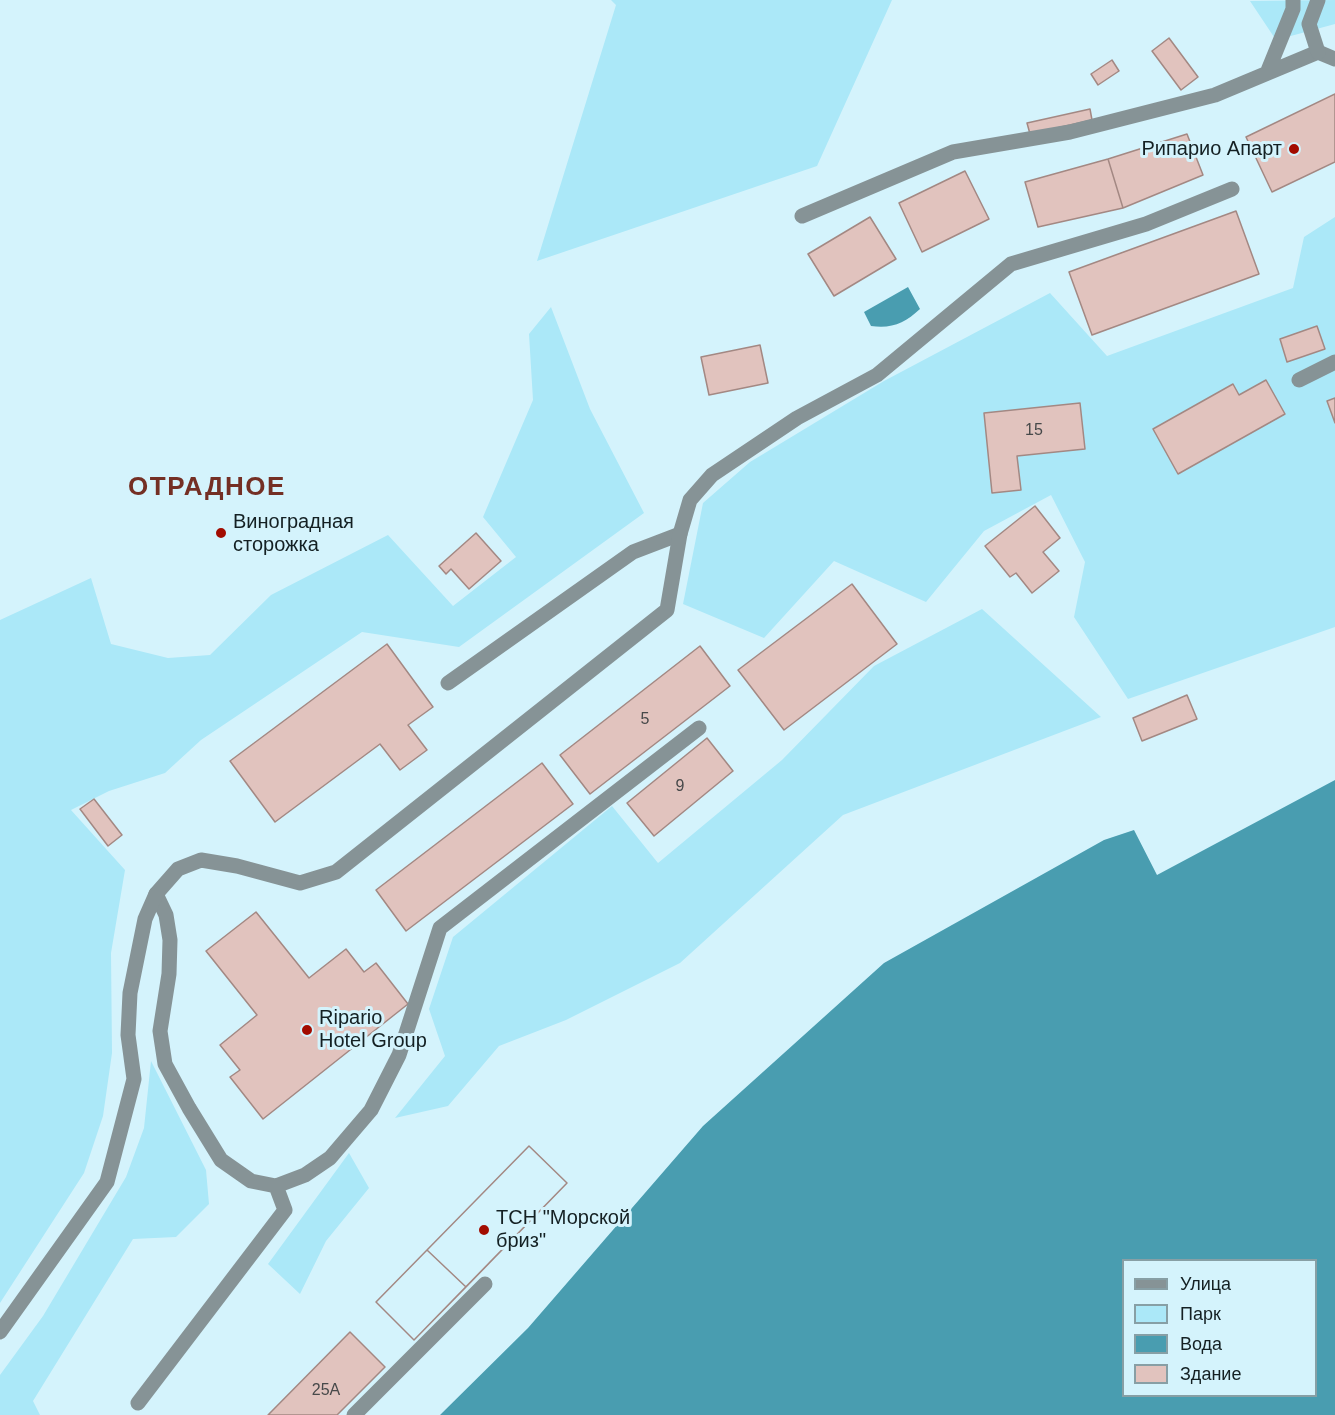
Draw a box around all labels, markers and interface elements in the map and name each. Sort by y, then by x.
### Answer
place label: Рипарио Апарт [1141,137,1282,161]
marker: Рипарио Апарт [1287,142,1301,156]
house number: 15 [1025,421,1043,441]
district label: ОТРАДНОЕ [128,472,286,504]
place label: Виноградная сторожка [233,510,354,557]
marker: Виноградная сторожка [214,526,228,540]
house number: 5 [641,710,649,730]
house number: 9 [676,777,684,797]
place label: Ripario Hotel Group [319,1006,427,1053]
marker: Ripario Hotel Group [300,1023,314,1037]
place label: ТСН "Морской бриз" [496,1206,630,1253]
marker: ТСН "Морской бриз" [477,1223,491,1237]
legend [1122,1259,1317,1397]
text: Улица [1180,1274,1231,1294]
text: Парк [1180,1304,1221,1324]
text: Вода [1180,1334,1222,1354]
text: Здание [1180,1364,1241,1384]
house number: 25А [312,1381,340,1401]

